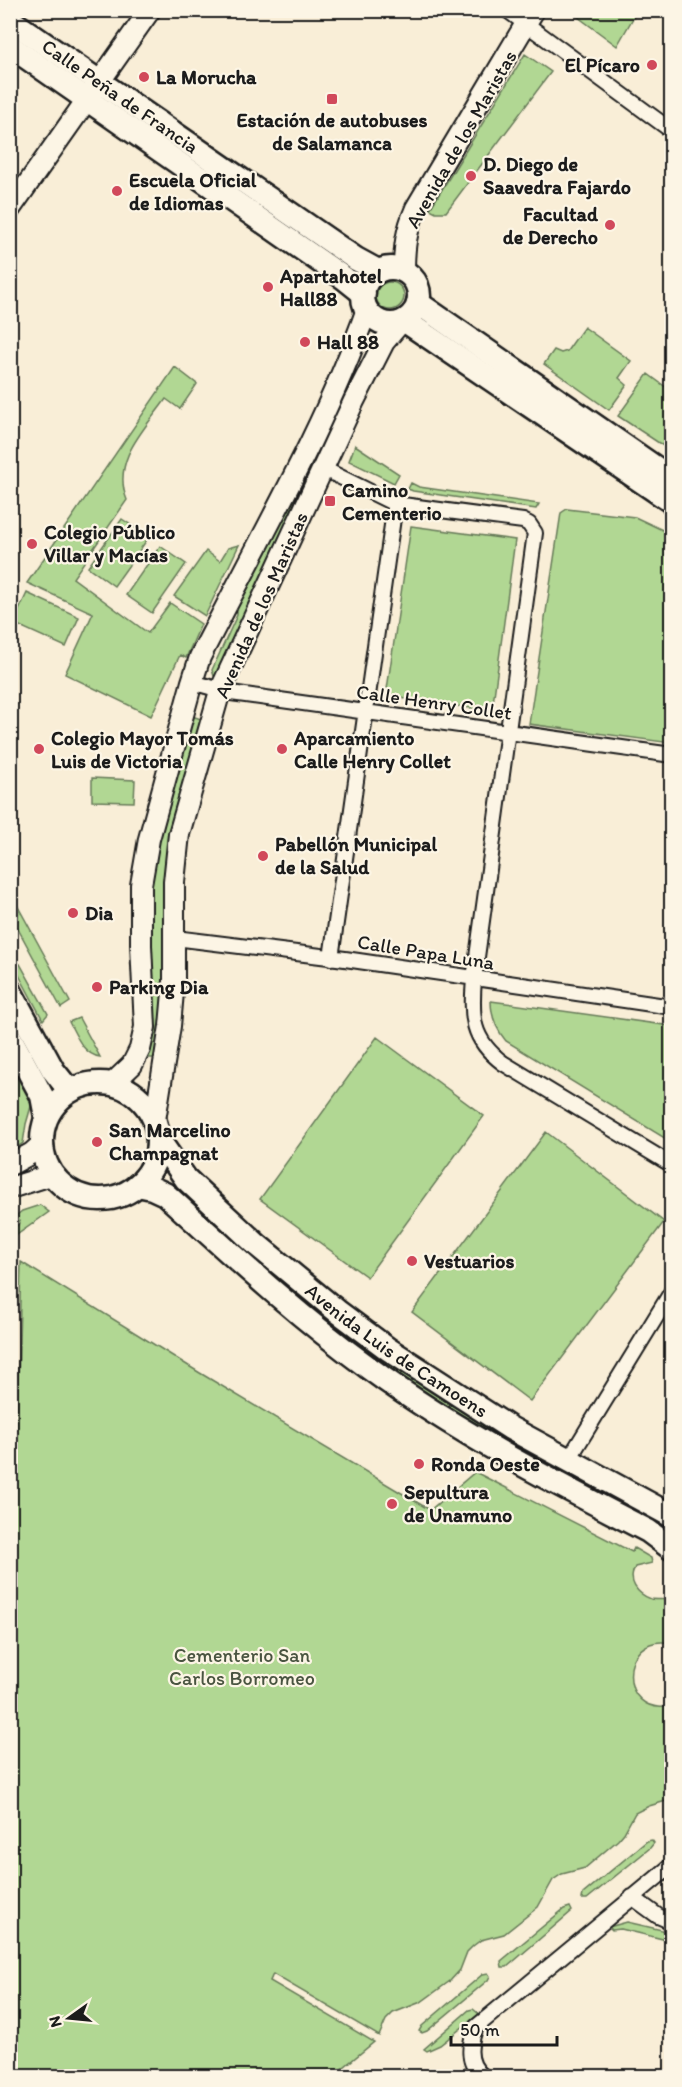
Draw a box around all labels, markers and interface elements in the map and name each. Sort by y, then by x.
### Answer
street label: Calle Peña de Francia [37,34,203,159]
street label: Avenida de los Maristas [400,46,522,232]
place label: El Pícaro [565,53,640,77]
marker: El Pícaro [645,58,659,72]
place label: La Morucha [156,65,257,89]
marker: La Morucha [137,70,151,84]
marker: Estación de autobuses de Salamanca [325,92,339,106]
place label: Estación de autobuses de Salamanca [236,108,428,155]
place label: D. Diego de Saavedra Fajardo [483,152,631,200]
place label: Escuela Oficial de Idiomas [129,168,257,215]
marker: D. Diego de Saavedra Fajardo [464,169,478,183]
marker: Escuela Oficial de Idiomas [110,184,124,198]
place label: Facultad de Derecho [503,202,599,249]
marker: Facultad de Derecho [603,218,617,232]
place label: Apartahotel Hall88 [279,264,383,311]
marker: Apartahotel Hall88 [261,280,275,294]
place label: Hall 88 [317,330,379,354]
marker: Hall 88 [298,335,312,349]
place label: Camino Cementerio [342,478,442,525]
marker: Camino Cementerio [323,494,337,508]
street label: Avenida de los Maristas [209,508,313,702]
place label: Colegio Público Villar y Macías [44,520,175,568]
marker: Colegio Público Villar y Macías [25,537,39,551]
street label: Calle Henry Collet [355,679,514,725]
place label: Colegio Mayor Tomás Luis de Victoria [51,726,234,773]
place label: Aparcamiento Calle Henry Collet [293,726,451,774]
marker: Colegio Mayor Tomás Luis de Victoria [32,742,46,756]
marker: Aparcamiento Calle Henry Collet [275,742,289,756]
place label: Pabellón Municipal de la Salud [275,832,437,879]
marker: Pabellón Municipal de la Salud [256,849,270,863]
place label: Dia [85,901,113,925]
marker: Dia [66,906,80,920]
street label: Calle Papa Luna [356,929,497,975]
place label: Parking Dia [109,975,209,1000]
marker: Parking Dia [90,980,104,994]
place label: San Marcelino Champagnat [109,1118,231,1166]
marker: San Marcelino Champagnat [90,1135,104,1149]
place label: Vestuarios [424,1249,514,1273]
marker: Vestuarios [405,1254,419,1268]
street label: Avenida Luis de Camoens [301,1278,493,1423]
place label: Ronda Oeste [431,1452,540,1476]
marker: Ronda Oeste [412,1457,426,1471]
place label: Sepultura de Unamuno [404,1480,512,1527]
marker: Sepultura de Unamuno [385,1497,399,1511]
park label: Cementerio San Carlos Borromeo [169,1643,315,1690]
north arrow [39,1988,99,2048]
scale bar [451,2009,558,2047]
text: N [44,2014,66,2029]
text: 50 m [460,2019,500,2041]

